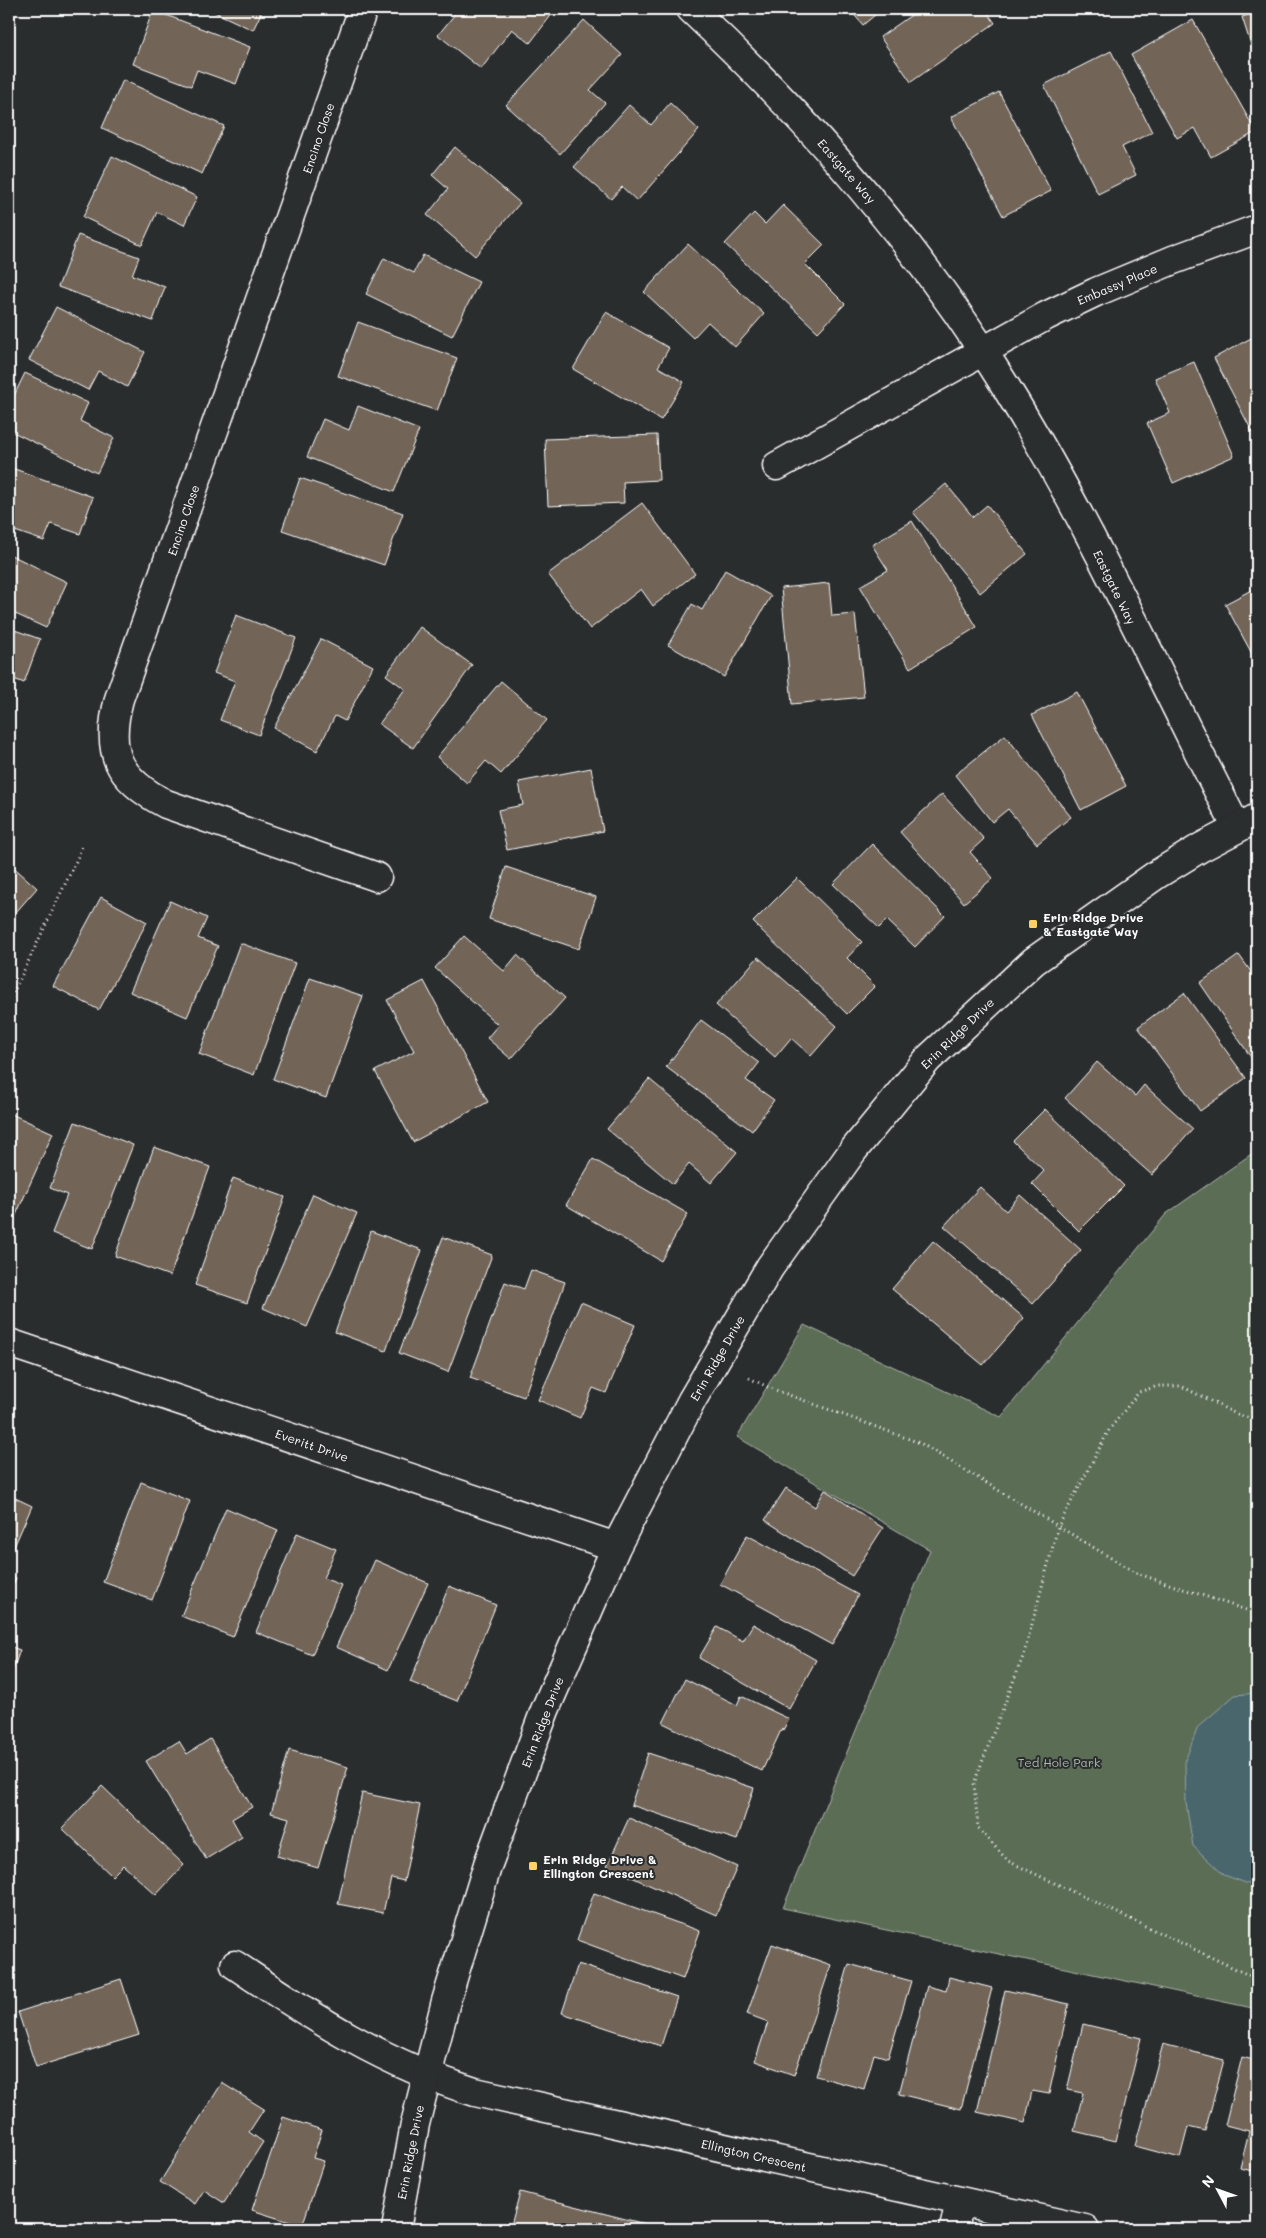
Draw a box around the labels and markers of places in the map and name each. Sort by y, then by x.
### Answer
place label: Erin Ridge Drive & Eastgate Way [1043,909,1143,939]
marker: Erin Ridge Drive & Eastgate Way [1027,918,1039,930]
place label: Erin Ridge Drive & Ellington Crescent [543,1851,657,1881]
marker: Erin Ridge Drive & Ellington Crescent [527,1860,539,1872]

